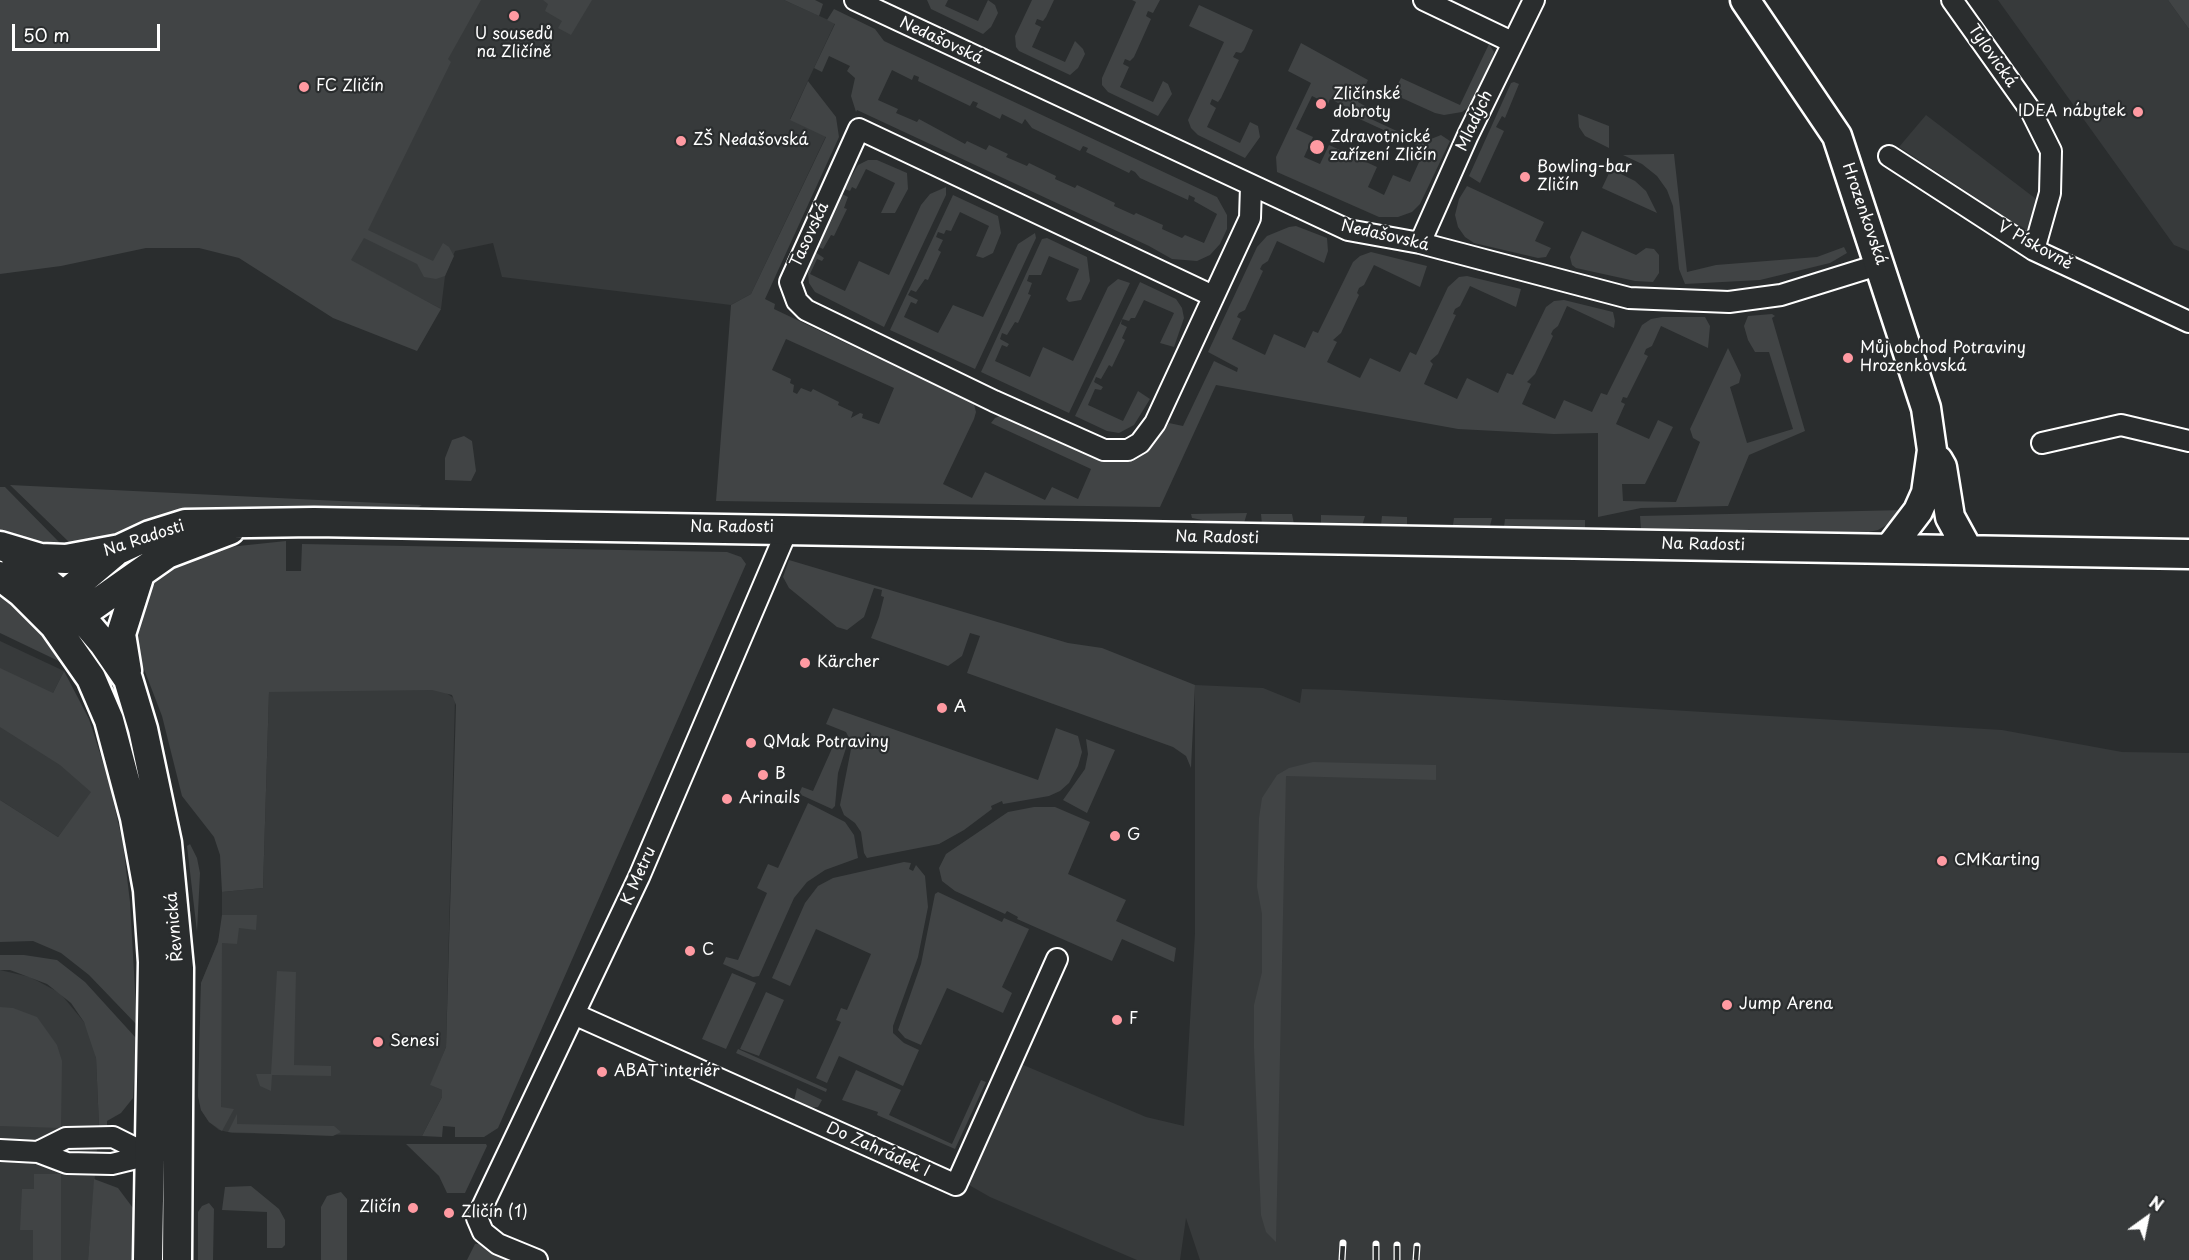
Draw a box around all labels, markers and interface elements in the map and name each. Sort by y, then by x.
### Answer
marker: U sousedů na Zličíně [507,9,521,23]
scale bar [15,12,164,50]
street label: Nedašovská [896,13,986,69]
text: 50 m [23,21,70,48]
street label: Tylovická [1963,21,2021,91]
place label: U sousedů na Zličíně [475,25,553,63]
place label: FC Zličín [316,77,384,97]
marker: FC Zličín [297,80,311,94]
place label: Zličínské dobroty [1333,85,1401,123]
street label: Mladých [1453,88,1497,154]
marker: Zličínské dobroty [1314,97,1328,111]
place label: IDEA nábytek [2018,102,2126,122]
marker: IDEA nábytek [2131,105,2145,119]
place label: Zdravotnické zařízení Zličín [1330,128,1437,166]
place label: ZŠ Nedašovská [693,131,808,151]
marker: ZŠ Nedašovská [674,134,688,148]
marker: Zdravotnické zařízení Zličín [1308,138,1326,156]
place label: Bowling-bar Zličín [1537,158,1632,196]
street label: Hrozenkovská [1838,161,1890,267]
marker: Bowling-bar Zličín [1518,170,1532,184]
street label: Tasovská [787,199,833,271]
street label: Nedašovská [1339,217,1431,255]
street label: V Pískovně [1994,218,2076,274]
place label: Můj obchod Potraviny Hrozenkovská [1860,339,2026,377]
marker: Můj obchod Potraviny Hrozenkovská [1841,351,1855,365]
street label: Na Radosti [101,517,187,561]
street label: Na Radosti [690,518,774,538]
street label: Na Radosti [1175,528,1259,548]
street label: Na Radosti [1661,535,1745,555]
place label: Kärcher [817,653,879,673]
marker: Kärcher [798,656,812,670]
place label: A [954,698,966,718]
marker: A [935,701,949,715]
place label: QMak Potraviny [763,733,889,753]
marker: QMak Potraviny [744,736,758,750]
place label: B [775,765,786,785]
marker: B [756,768,770,782]
place label: Arinails [739,789,800,809]
marker: Arinails [720,792,734,806]
place label: G [1127,826,1140,846]
marker: G [1108,829,1122,843]
street label: K Metru [618,844,660,908]
place label: CMKarting [1954,851,2040,871]
marker: CMKarting [1935,854,1949,868]
street label: Řevnická [162,891,188,963]
place label: C [702,941,714,961]
marker: C [683,944,697,958]
place label: Jump Arena [1739,995,1833,1015]
marker: Jump Arena [1720,998,1734,1012]
place label: F [1129,1010,1138,1030]
marker: F [1110,1013,1124,1027]
place label: Senesi [390,1032,439,1052]
marker: Senesi [371,1035,385,1049]
place label: ABAT interiér [614,1062,720,1082]
marker: ABAT interiér [595,1065,609,1079]
street label: Do Zahrádek I [823,1119,933,1181]
north arrow [2117,1188,2177,1248]
text: N [2145,1189,2169,1216]
place label: Zličín [359,1198,401,1218]
marker: Zličín [406,1201,420,1215]
place label: Zličín (1) [461,1203,528,1223]
marker: Zličín (1) [442,1206,456,1220]

